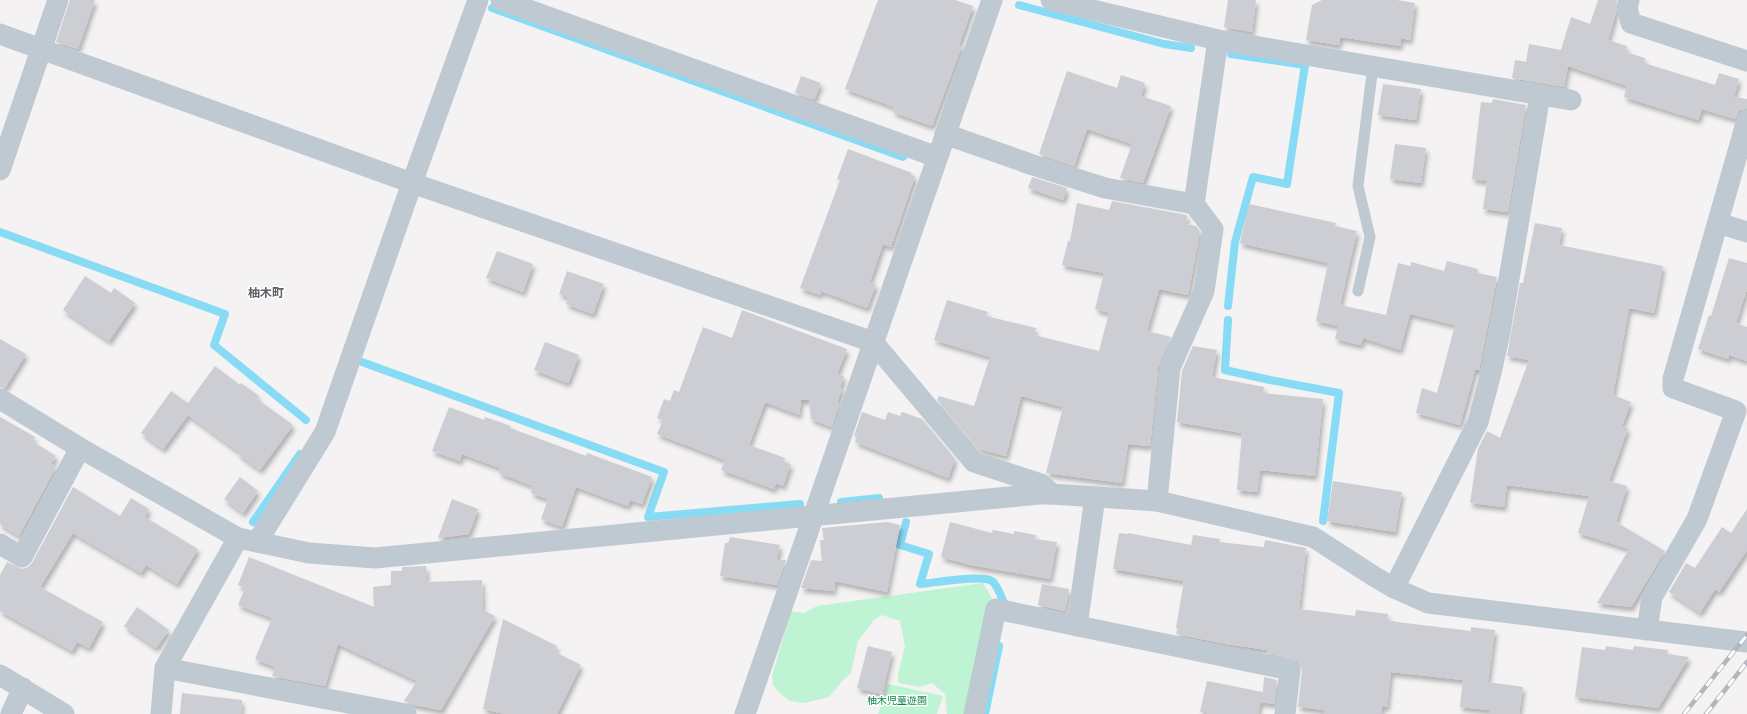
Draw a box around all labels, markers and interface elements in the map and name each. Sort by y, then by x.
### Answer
district label: 柚木町 [248,285,284,300]
park label: 柚木児童遊園 [867,694,927,707]

